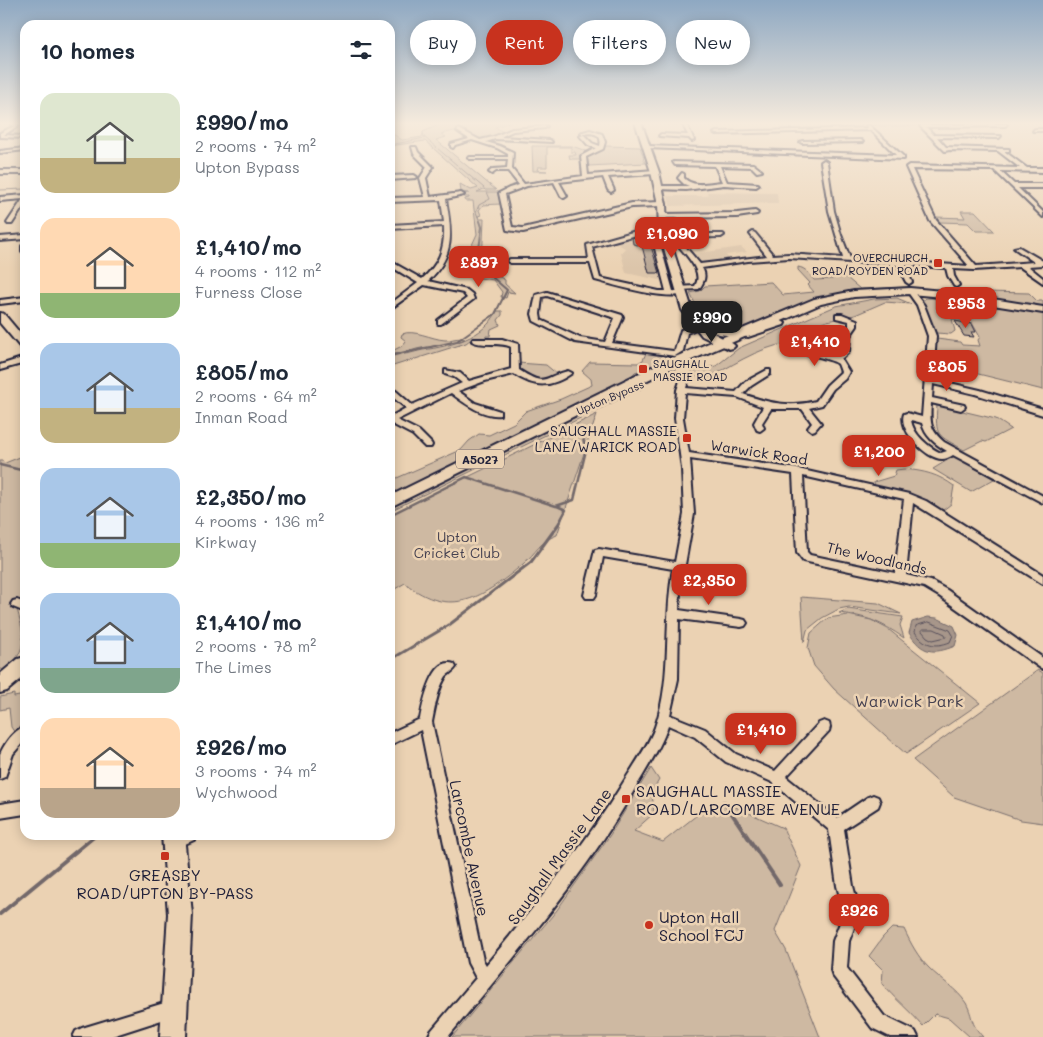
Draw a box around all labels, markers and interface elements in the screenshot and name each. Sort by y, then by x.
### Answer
chip: Buy [410,20,476,65]
chip: Rent [486,20,563,65]
chip: Filters [573,20,666,65]
chip: New [676,20,750,65]
icon: filters [347,36,375,64]
text: 10 homes [40,37,135,64]
text: £990/mo [195,108,289,135]
icon: home [80,113,140,173]
text: 2 rooms · 74 m² [195,135,316,156]
text: Upton Bypass [195,156,300,177]
pin: £1,090 [631,216,713,259]
text: £1,090 [646,222,698,243]
text: £1,410/mo [195,233,302,260]
icon: home [80,238,140,298]
pin: £897 [449,246,509,288]
place label: OVERCHURCH ROAD/ROYDEN ROAD [812,250,928,278]
text: £897 [460,251,498,272]
marker: OVERCHURCH ROAD/ROYDEN ROAD [932,257,944,269]
text: 4 rooms · 112 m² [195,260,321,281]
text: Furness Close [195,281,303,302]
pin: £953 [936,286,996,329]
text: £953 [947,292,985,313]
pin: £990 [682,300,742,343]
text: £990 [692,306,732,327]
pin: £1,410 [774,324,856,367]
text: £1,410 [790,330,840,351]
pin: £805 [917,350,977,392]
text: £805 [927,355,967,376]
place label: SAUGHALL MASSIE ROAD [653,356,727,384]
text: £805/mo [195,358,289,385]
icon: home [80,363,140,423]
marker: SAUGHALL MASSIE ROAD [637,363,649,375]
street label: Upton Bypass [574,376,646,418]
text: 2 rooms · 64 m² [195,385,317,406]
text: Inman Road [195,406,287,427]
place label: SAUGHALL MASSIE LANE/WARICK ROAD [535,421,677,456]
marker: SAUGHALL MASSIE LANE/WARICK ROAD [681,432,693,444]
pin: £1,200 [838,434,920,477]
street label: Warwick Road [709,435,809,469]
text: £1,200 [853,440,905,461]
road number: A5027 [456,449,504,468]
text: £2,350/mo [195,483,306,510]
icon: home [80,488,140,548]
text: 4 rooms · 136 m² [195,510,324,531]
park label: Upton Cricket Club [414,527,500,562]
text: Kirkway [195,531,257,552]
street label: The Woodlands [825,537,929,579]
pin: £2,350 [668,564,750,606]
text: £2,350 [682,569,736,590]
text: £1,410/mo [195,608,302,635]
icon: home [80,613,140,673]
text: 2 rooms · 78 m² [195,635,316,656]
text: The Limes [195,656,272,677]
park label: Warwick Park [855,690,963,711]
pin: £1,410 [720,712,802,755]
text: £1,410 [736,718,786,739]
text: £926/mo [195,733,287,760]
icon: home [80,738,140,798]
text: 3 rooms · 74 m² [195,760,316,781]
street label: Larcombe Avenue [445,778,495,918]
place label: SAUGHALL MASSIE ROAD/LARCOMBE AVENUE [636,780,840,819]
text: Wychwood [195,781,277,802]
street label: Saughall Massie Lane [502,783,616,929]
marker: SAUGHALL MASSIE ROAD/LARCOMBE AVENUE [620,793,632,805]
marker: GREASBY ROAD/UPTON BY-PASS [159,850,171,862]
place label: GREASBY ROAD/UPTON BY-PASS [76,864,254,903]
pin: £926 [829,894,889,936]
text: £926 [840,899,878,920]
place label: Upton Hall School FCJ [659,906,744,945]
marker: Upton Hall School FCJ [643,919,655,931]

